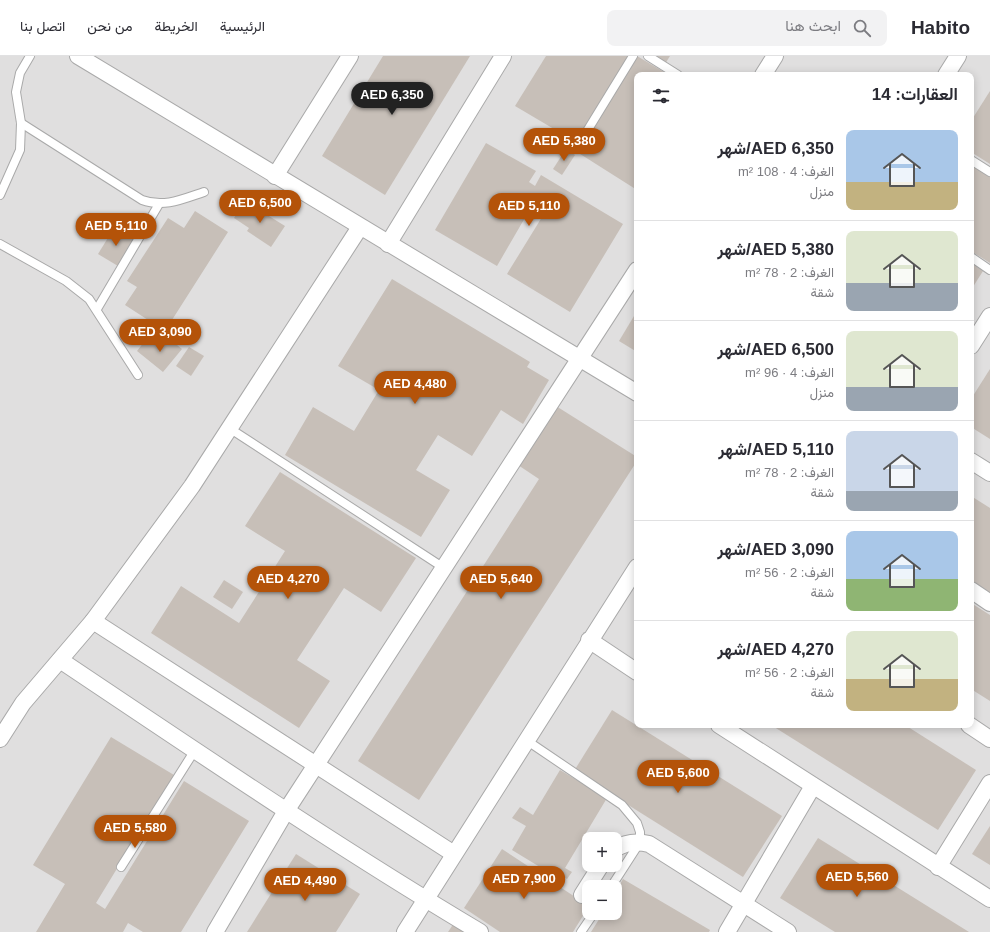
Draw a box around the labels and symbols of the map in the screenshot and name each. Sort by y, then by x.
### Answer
pin: AED 6,350 [346,82,438,116]
pin: AED 5,380 [518,128,610,162]
pin: AED 6,500 [214,190,306,224]
pin: AED 5,110 [483,193,575,227]
pin: AED 5,110 [70,213,162,247]
pin: AED 3,090 [114,319,206,353]
pin: AED 4,480 [369,371,461,405]
pin: AED 4,270 [242,566,334,600]
pin: AED 5,640 [455,566,547,600]
pin: AED 5,600 [632,760,724,794]
pin: AED 5,580 [89,815,181,849]
pin: AED 5,560 [811,864,903,898]
pin: AED 7,900 [478,866,570,900]
pin: AED 4,490 [259,868,351,902]

